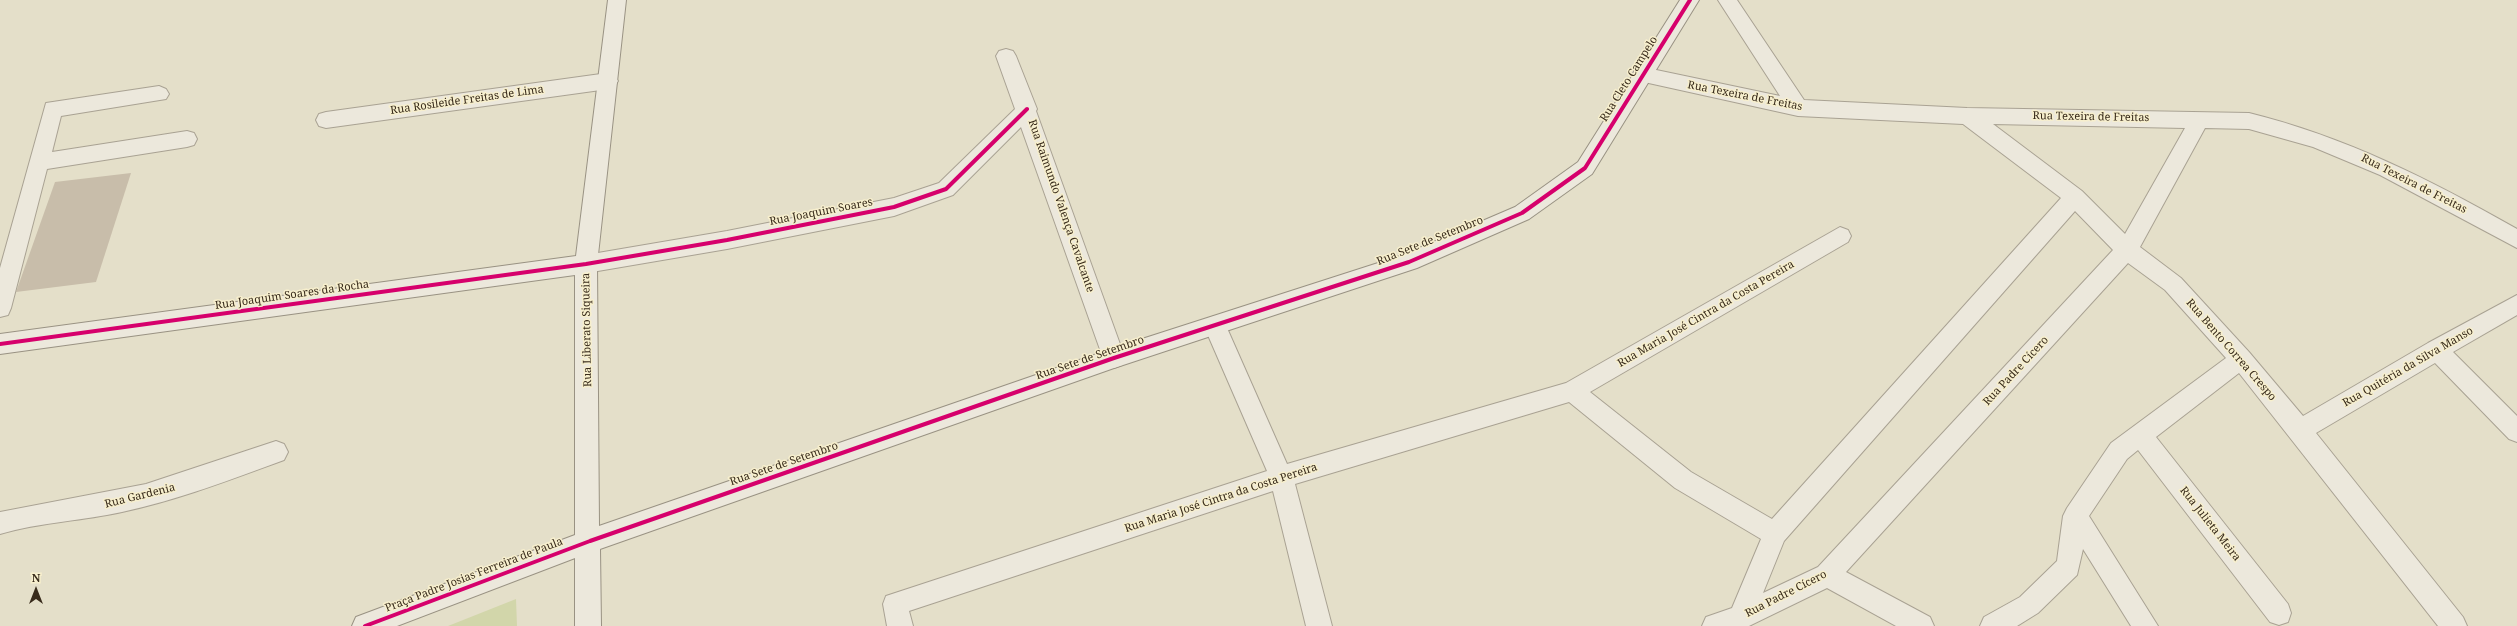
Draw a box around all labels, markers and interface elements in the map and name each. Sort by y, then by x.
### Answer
street label: Rua Cleto Campelo [1597,34,1661,124]
street label: Rua Texeira de Freitas [1686,78,1804,114]
street label: Rua Rosileide Freitas de Lima [389,83,545,117]
street label: Rua Texeira de Freitas [2033,109,2149,125]
street label: Rua Raimundo Valença Cavalcante [1025,118,1097,294]
street label: Rua Texeira de Freitas [2359,152,2469,216]
street label: Rua Joaquim Soares [768,196,874,228]
street label: Rua Sete de Setembro [1375,214,1485,268]
street label: Rua Maria José Cintra da Costa Pereira [1615,258,1797,370]
street label: Rua Liberato Siqueira [579,273,595,387]
street label: Rua Joaquim Soares da Rocha [214,278,370,312]
street label: Rua Bento Correa Crespo [2183,296,2279,404]
street label: Rua Quitéria da Silva Manso [2340,324,2476,410]
street label: Rua Sete de Setembro [1034,333,1146,383]
street label: Rua Padre Cícero [1981,334,2051,408]
street label: Rua Sete de Setembro [728,439,840,489]
street label: Rua Maria José Cintra da Costa Pereira [1123,461,1319,535]
street label: Rua Gardenia [104,481,176,511]
street label: Rua Julieta Meira [2177,484,2243,564]
street label: Praça Padre Josias Ferreira de Paula [383,535,565,615]
street label: Rua Padre Cícero [1743,568,1829,620]
north arrow [16,570,56,610]
text: N [32,570,40,585]

